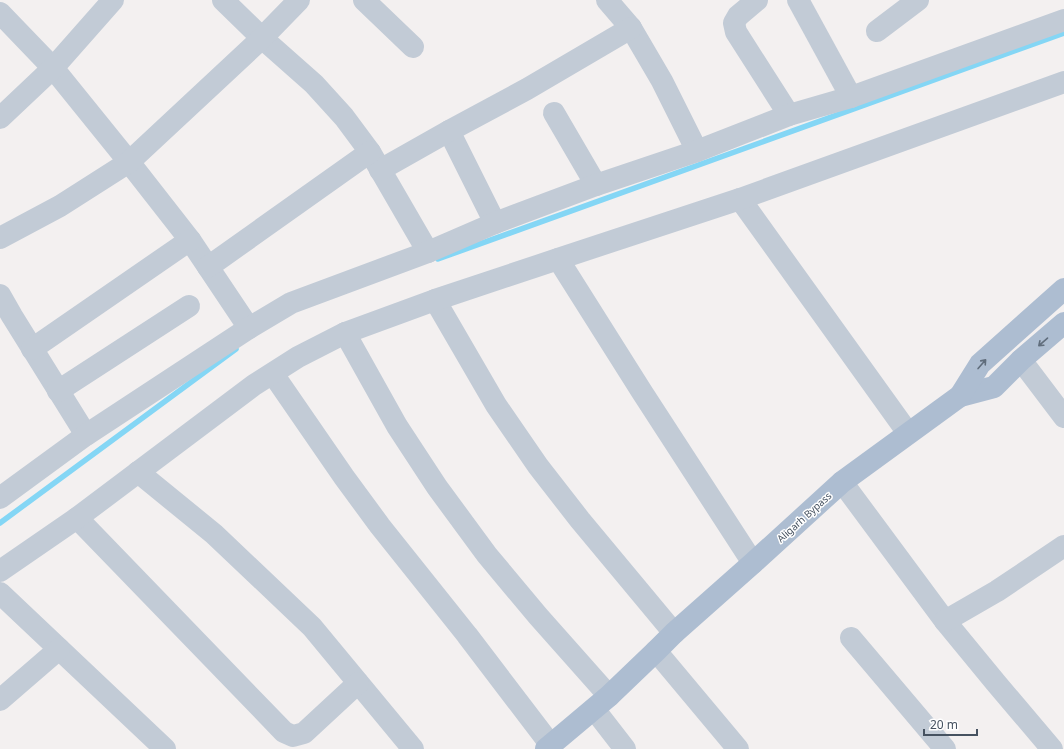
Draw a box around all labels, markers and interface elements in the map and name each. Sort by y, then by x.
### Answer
one-way arrow [1037,337,1048,346]
one-way arrow [977,359,986,369]
street label: Aligarh Bypass [774,489,835,545]
scale bar [924,711,977,737]
text: 20 m [930,716,958,733]

